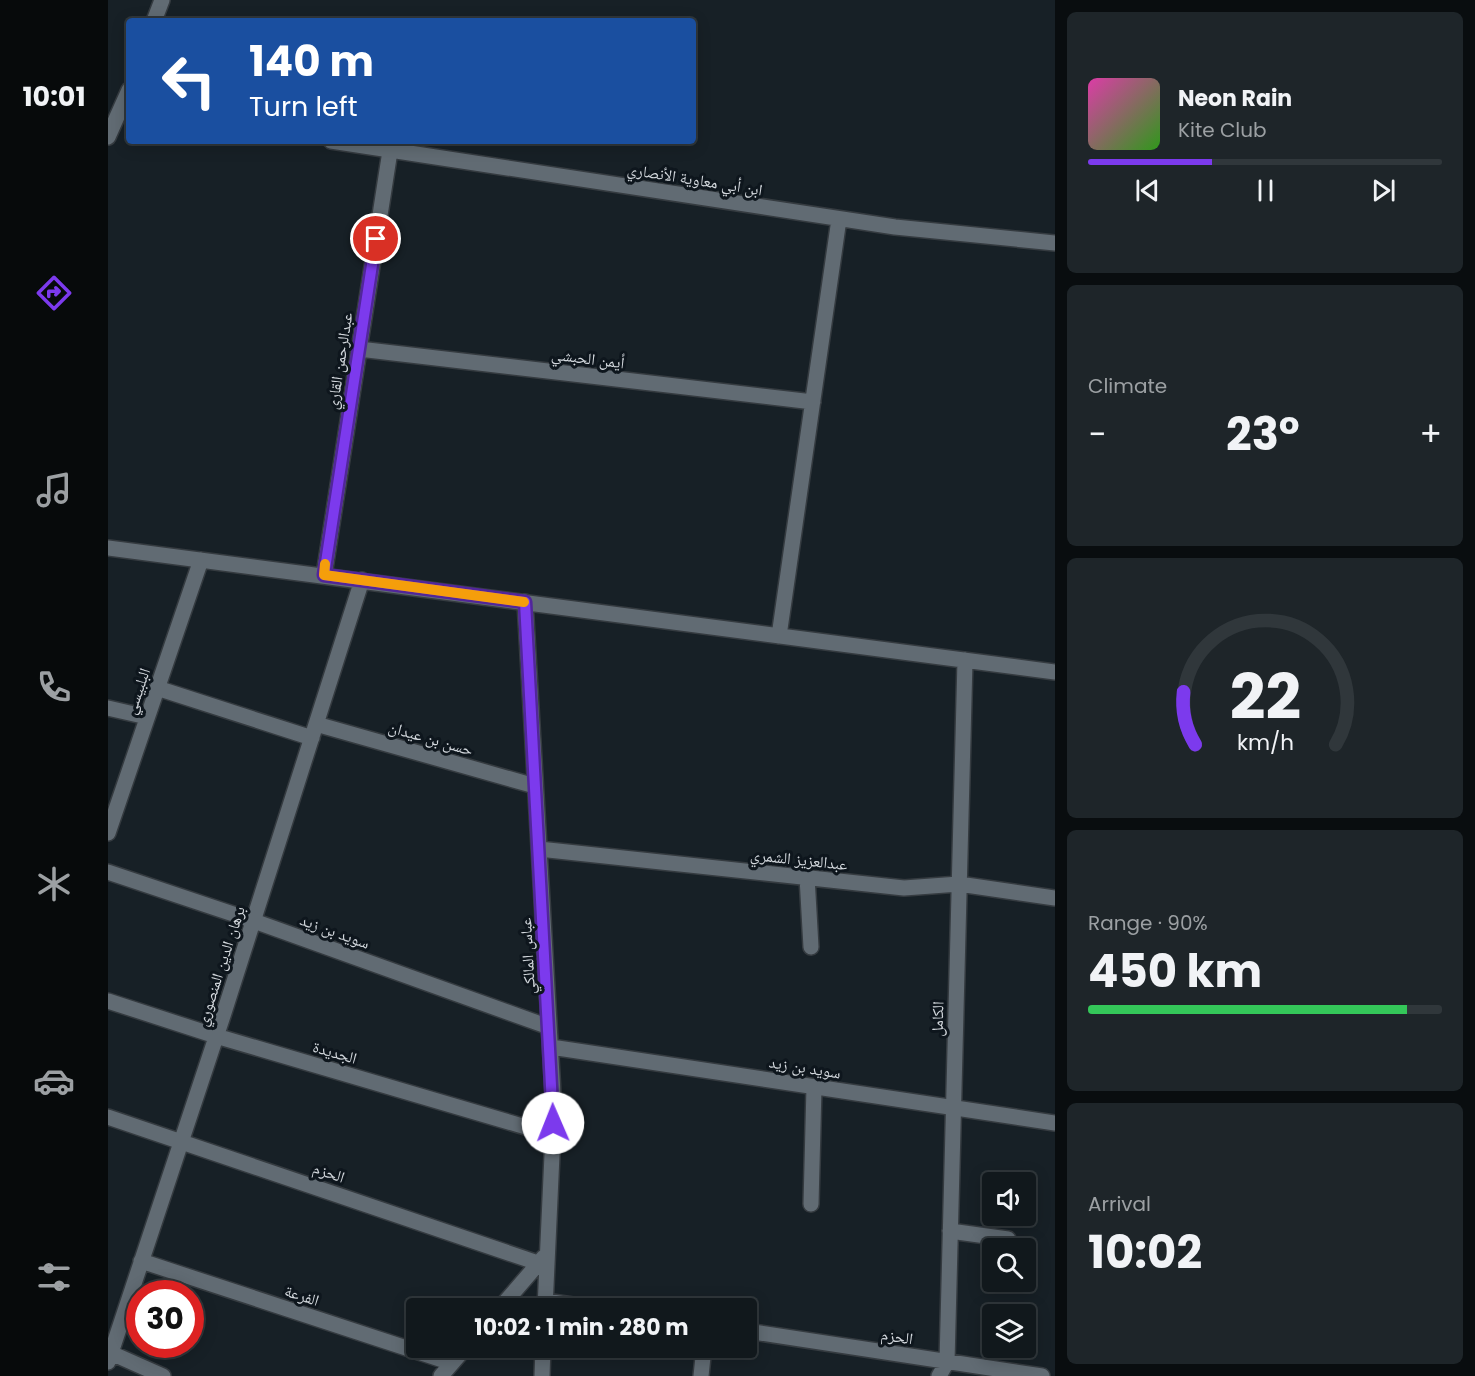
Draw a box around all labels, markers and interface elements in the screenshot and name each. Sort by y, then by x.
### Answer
text: 140 m [249,32,374,91]
icon: left [150,42,228,120]
text: 10:01 [22,78,86,115]
text: Neon Rain [1178,83,1292,114]
text: Turn left [249,88,358,125]
text: Kite Club [1178,116,1267,144]
street label: ابن أبي معاوية الأنصاري [625,157,764,203]
icon: previous [1131,174,1164,207]
icon: pause [1249,174,1282,207]
icon: next [1367,174,1400,207]
pin [350,213,401,264]
icon: arrive [359,222,392,255]
icon: directions [33,272,75,314]
street label: عبدالرحمن القاري [320,311,360,411]
street label: أيمن الحبشي [550,343,626,375]
text: Climate [1088,372,1167,400]
text: 23° [1226,403,1300,466]
text: − [1088,411,1106,458]
text: + [1419,411,1442,458]
icon: music [33,469,75,511]
text: 22 [1229,653,1301,741]
street label: البلبيسي [119,665,157,718]
icon: phone [33,666,75,708]
street label: حسن بن عيدان [386,715,476,762]
text: km/h [1236,727,1294,758]
street label: عبدالعزيز الشمري [749,843,849,877]
icon: climate [33,863,75,905]
street label: برهان الدين المنصوري [190,903,252,1030]
street label: سويد بن زيد [297,908,373,955]
text: Range · 90% [1088,909,1208,937]
street label: عباس المالكي [514,917,542,995]
text: 450 km [1088,940,1262,1003]
street label: الكامل [925,1001,950,1037]
street label: الجديدة [310,1035,360,1070]
street label: سويد بن زيد [767,1050,843,1085]
icon: car [33,1060,75,1102]
position arrow [521,1091,585,1155]
street label: الحزم [310,1156,348,1189]
map controls [982,1172,1036,1358]
button: sound [982,1172,1036,1226]
text: Arrival [1088,1190,1151,1218]
text: 10:02 [1088,1221,1202,1284]
button: search [982,1238,1036,1292]
icon: filters [33,1256,75,1298]
street label: الفرعة [282,1279,322,1312]
speed limit sign: 30 [126,1280,204,1358]
button: layers [982,1304,1036,1358]
text: 10:02 · 1 min · 280 m [474,1312,689,1343]
street label: الحزم [879,1323,915,1350]

